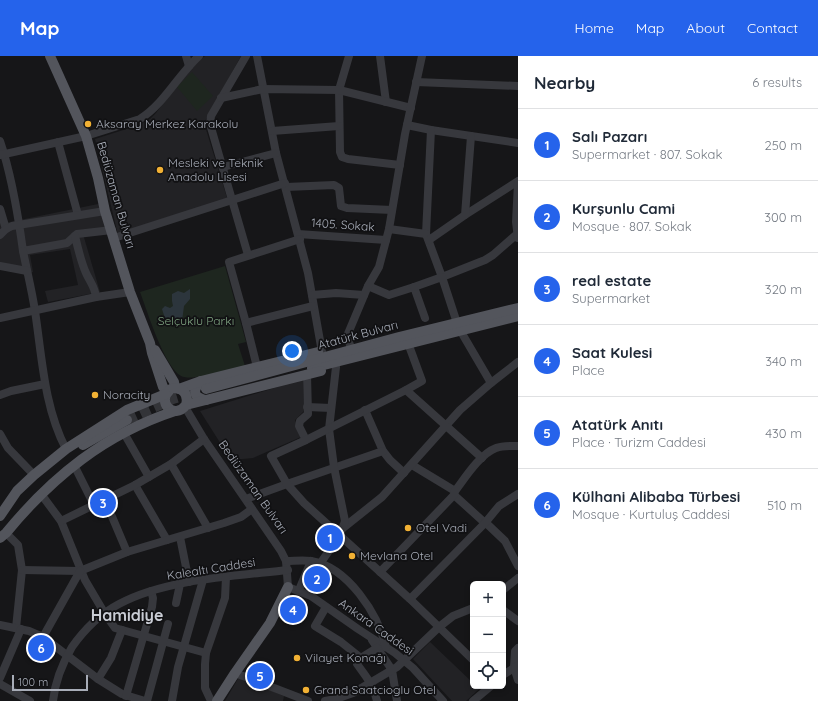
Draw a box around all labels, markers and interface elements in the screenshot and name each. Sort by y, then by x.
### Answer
text: Map [20,16,59,40]
text: Home [575,19,614,37]
text: Map [636,19,664,37]
text: About [686,19,725,37]
text: Contact [747,19,798,37]
text: Nearby [534,72,595,93]
text: 6 results [752,74,802,90]
place label: Aksaray Merkez Karakolu [96,116,238,131]
marker: Aksaray Merkez Karakolu [83,119,93,129]
text: Salı Pazarı [572,127,647,146]
text: 1 [544,137,550,153]
text: 250 m [765,137,802,153]
street label: Bediüzaman Bulvarı [94,140,139,250]
text: Supermarket · 807. Sokak [572,146,722,162]
place label: Mesleki ve Teknik Anadolu Lisesi [168,155,263,184]
marker: Mesleki ve Teknik Anadolu Lisesi [155,165,165,175]
text: Kurşunlu Cami [572,199,675,218]
text: 2 [543,209,551,225]
text: 300 m [764,209,802,225]
street label: 1405. Sokak [311,215,375,234]
text: Mosque · 807. Sokak [572,218,692,234]
text: real estate [572,271,651,290]
text: 3 [544,281,550,297]
text: 320 m [765,281,802,297]
text: Supermarket [572,290,650,306]
park label: Selçuklu Parkı [158,313,234,328]
street label: Atatürk Bulvarı [316,317,399,352]
your location [282,341,302,361]
text: Saat Kulesi [572,343,652,362]
text: 4 [543,353,551,369]
text: 340 m [765,353,802,369]
text: Place [572,362,605,378]
place label: Noracity [103,387,150,402]
marker: Noracity [90,390,100,400]
text: Atatürk Anıtı [572,415,663,434]
text: 5 [543,425,551,441]
text: 430 m [765,425,802,441]
text: Place · Turizm Caddesi [572,434,706,450]
street label: Bediüzaman Bulvarı [216,437,291,536]
text: Külhani Alibaba Türbesi [572,487,740,506]
pin: 3 [90,488,116,518]
text: 6 [543,497,551,513]
text: 510 m [767,497,802,513]
text: Mosque · Kurtuluş Caddesi [572,506,730,522]
place label: Otel Vadi [416,520,467,535]
pin: 1 [317,523,343,553]
marker: Otel Vadi [403,523,413,533]
place label: Mevlana Otel [360,548,433,563]
marker: Mevlana Otel [347,551,357,561]
street label: Kalealtı Caddesi [166,554,256,583]
pin: 2 [304,564,330,594]
map controls [470,581,506,689]
button: + [470,581,506,617]
pin: 4 [280,595,306,625]
street label: Ankara Caddesi [336,595,417,658]
district label: Hamidiye [91,605,163,625]
button: − [470,617,506,653]
pin: 6 [28,633,54,663]
place label: Vilayet Konağı [305,650,386,665]
marker: Vilayet Konağı [292,653,302,663]
button: locate [470,653,506,689]
pin: 5 [247,661,273,691]
scale bar [12,673,88,692]
text: 100 m [18,675,48,689]
place label: Grand Saatcioglu Otel [314,682,436,697]
marker: Grand Saatcioglu Otel [301,685,311,695]

